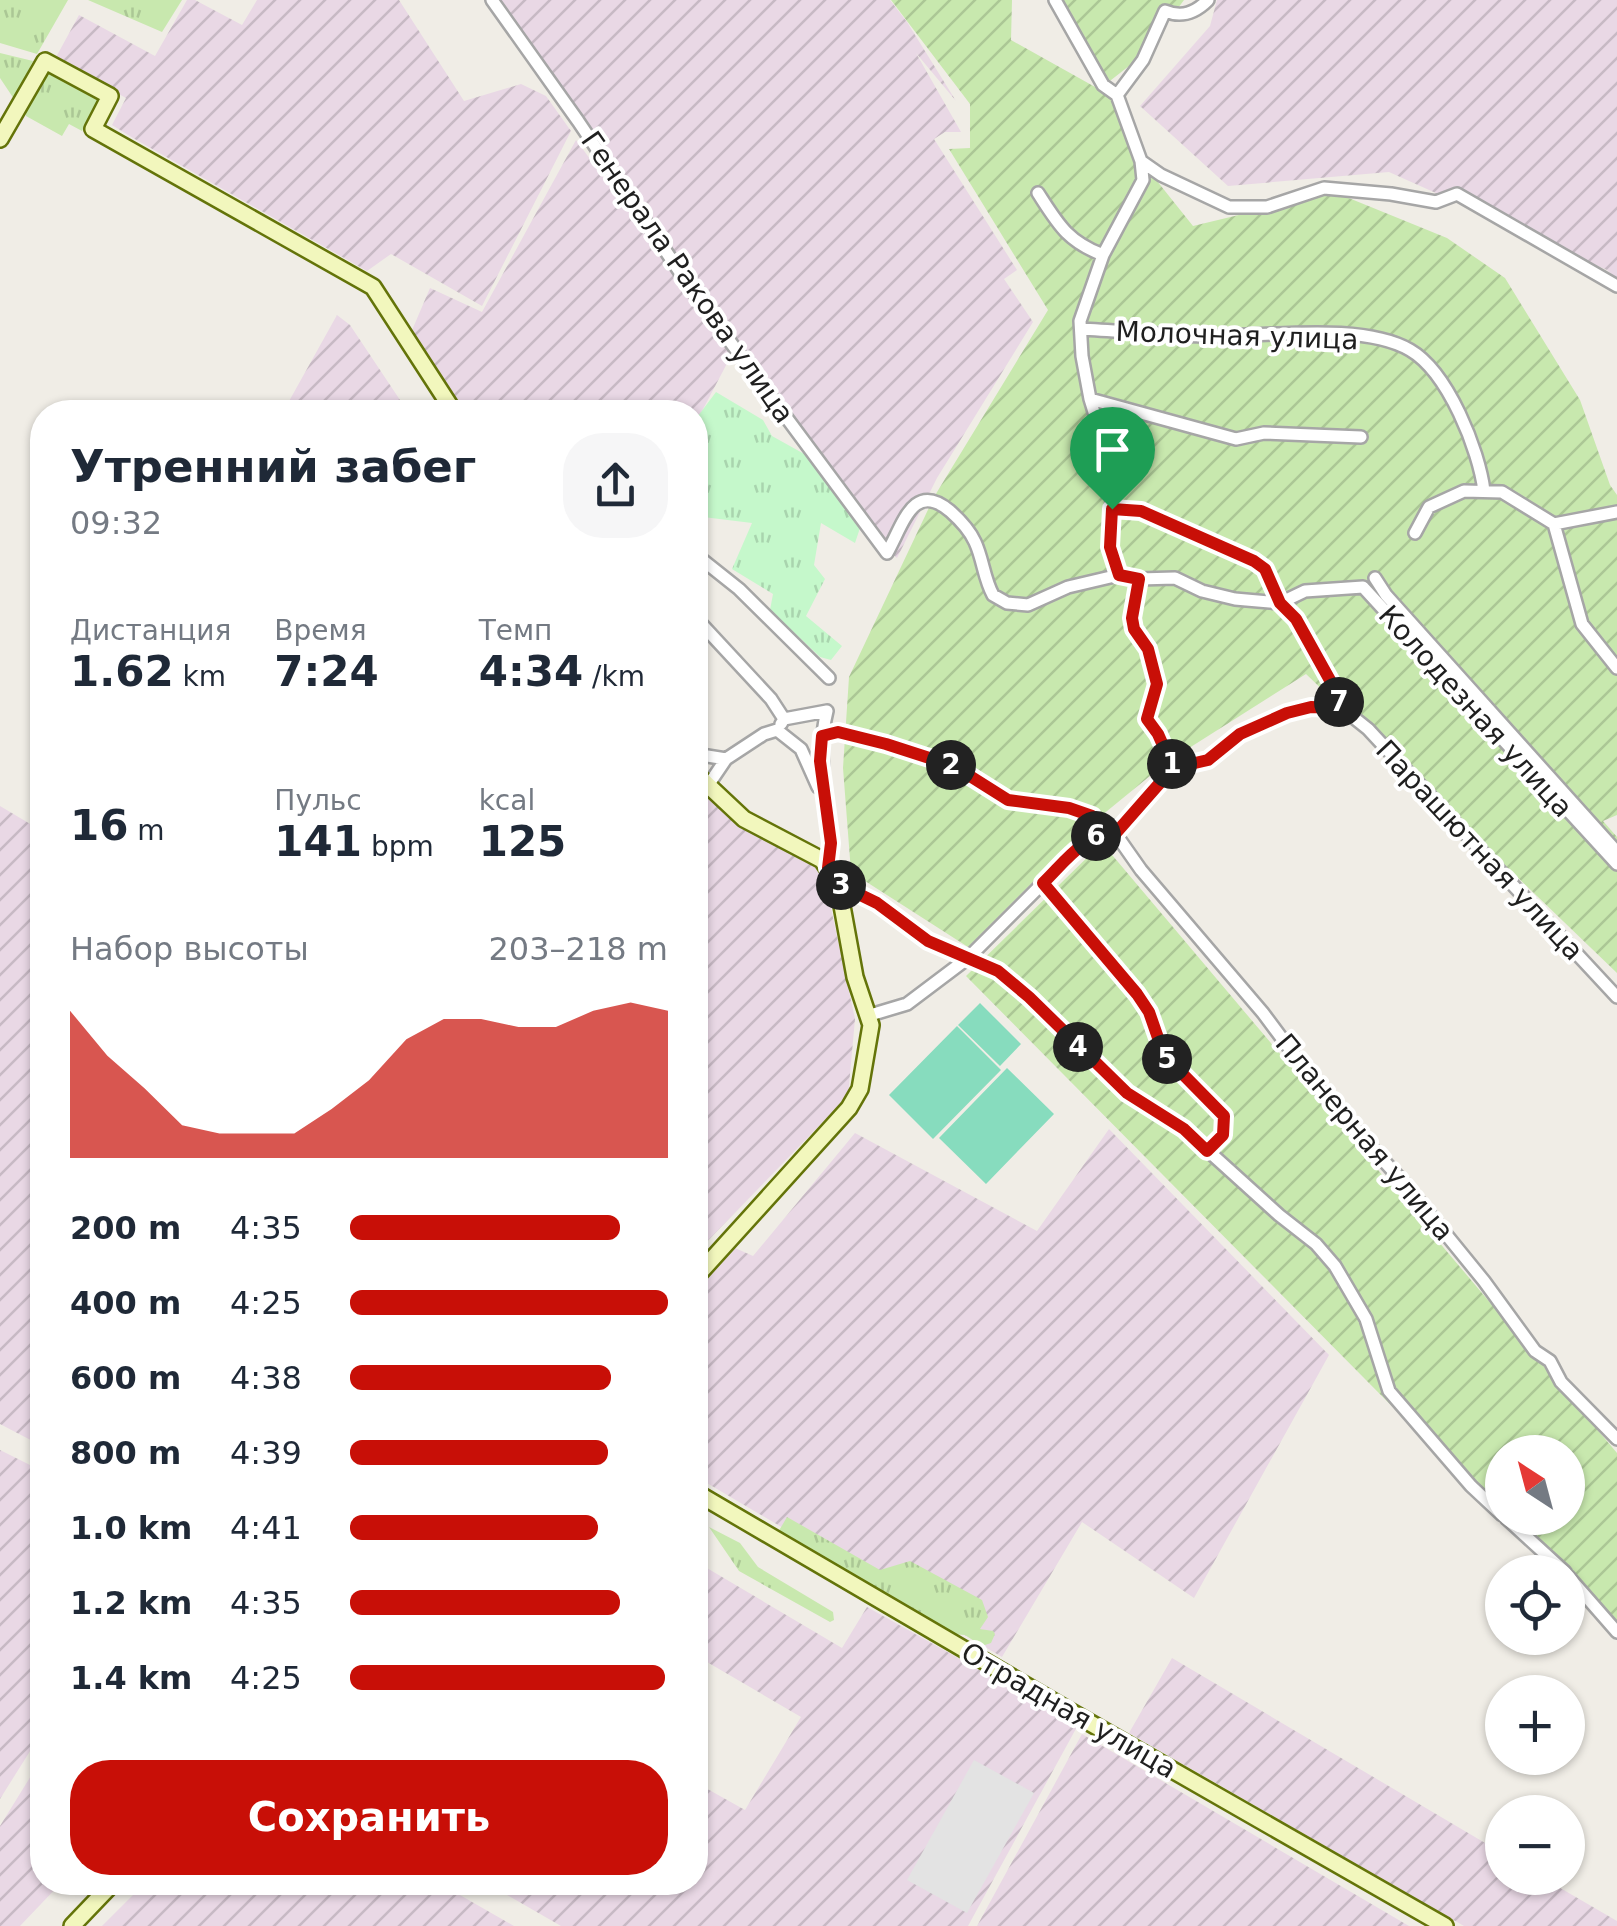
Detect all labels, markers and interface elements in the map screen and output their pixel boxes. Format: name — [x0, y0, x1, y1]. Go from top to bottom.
street label: Генерала Ракова улица — [574, 125, 801, 429]
street label: Молочная улица — [1115, 315, 1359, 356]
pin — [1070, 407, 1155, 510]
icon: arrive — [1085, 422, 1140, 477]
button: share — [563, 433, 668, 538]
text: Утренний забег — [70, 440, 476, 493]
text: 09:32 — [70, 504, 162, 542]
street label: Колодезная улица — [1372, 599, 1579, 824]
text: Дистанция — [70, 614, 231, 647]
text: Время — [274, 614, 367, 647]
text: Темп — [479, 614, 552, 647]
text: 1.62 — [70, 647, 174, 696]
text: 7:24 — [274, 647, 379, 696]
text: 4:34 — [479, 647, 583, 696]
text: km — [174, 660, 226, 693]
text: /km — [583, 660, 645, 693]
pin: 7 — [1314, 677, 1364, 727]
text: 7 — [1329, 685, 1349, 718]
street label: Парашютная улица — [1369, 733, 1590, 967]
pin: 1 — [1147, 739, 1197, 789]
pin: 2 — [926, 740, 976, 790]
text: 1 — [1162, 747, 1182, 780]
text: 2 — [941, 748, 961, 781]
text: Пульс — [274, 784, 362, 817]
text: kcal — [479, 784, 535, 817]
text: 16 — [70, 801, 128, 850]
pin: 6 — [1071, 811, 1121, 861]
text: m — [128, 814, 165, 847]
text: 141 — [274, 817, 362, 866]
text: 125 — [479, 817, 566, 866]
text: 6 — [1086, 819, 1106, 852]
text: bpm — [362, 830, 434, 863]
pin: 3 — [816, 860, 866, 910]
text: 3 — [831, 868, 851, 901]
text: Набор высоты — [70, 930, 309, 968]
text: 203–218 m — [489, 930, 668, 968]
pin: 4 — [1053, 1022, 1103, 1072]
street label: Планерная улица — [1269, 1027, 1461, 1247]
text: 4 — [1068, 1030, 1088, 1063]
pin: 5 — [1142, 1034, 1192, 1084]
text: 5 — [1157, 1042, 1177, 1075]
text: 200 m — [70, 1209, 181, 1247]
text: 4:35 — [230, 1209, 302, 1247]
text: 400 m — [70, 1284, 181, 1322]
text: 4:25 — [230, 1284, 302, 1322]
text: 600 m — [70, 1359, 181, 1397]
text: 4:38 — [230, 1359, 302, 1397]
text: 800 m — [70, 1434, 181, 1472]
text: 4:39 — [230, 1434, 302, 1472]
north arrow — [1485, 1435, 1585, 1535]
map controls — [1485, 1435, 1585, 1895]
text: 1.0 km — [70, 1509, 192, 1547]
text: 4:41 — [230, 1509, 302, 1547]
button: locate — [1485, 1555, 1585, 1655]
text: 1.2 km — [70, 1584, 192, 1622]
text: 4:35 — [230, 1584, 302, 1622]
street label: Отрадная улица — [955, 1635, 1182, 1785]
text: 1.4 km — [70, 1659, 192, 1697]
text: 4:25 — [230, 1659, 302, 1697]
button: + — [1485, 1675, 1585, 1775]
button: Сохранить — [70, 1760, 668, 1875]
button: − — [1485, 1795, 1585, 1895]

